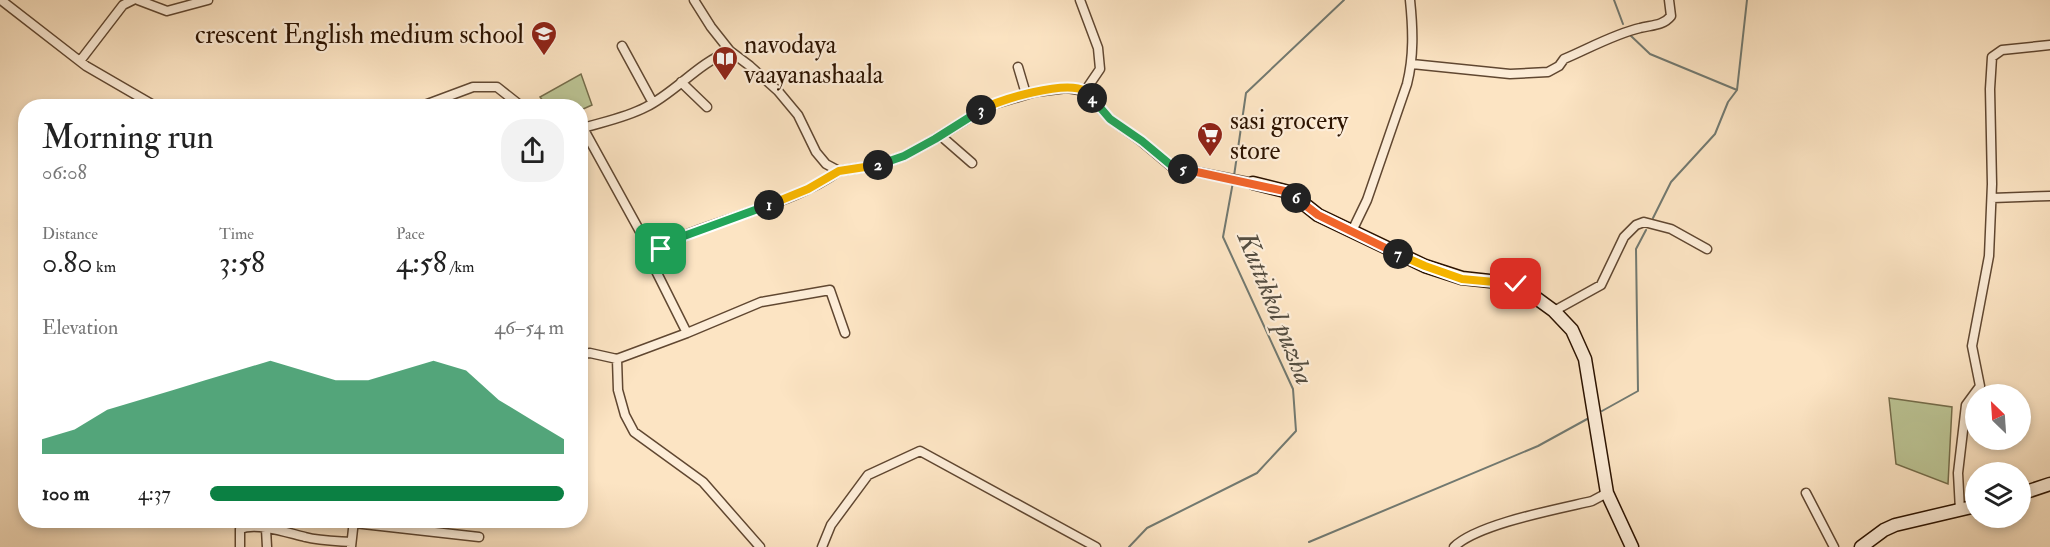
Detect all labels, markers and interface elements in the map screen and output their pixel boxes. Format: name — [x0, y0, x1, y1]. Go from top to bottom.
place label: crescent English medium school — [195, 19, 524, 51]
school or university icon: crescent English medium school — [529, 19, 559, 57]
place label: navodaya vaayanashaala — [743, 29, 884, 91]
library icon: navodaya vaayanashaala — [710, 44, 740, 82]
pin: 4 — [1077, 83, 1107, 113]
text: 4 — [1088, 88, 1096, 108]
pin: 3 — [966, 95, 996, 125]
text: 3 — [978, 100, 984, 120]
place label: sasi grocery store — [1230, 105, 1349, 167]
text: Morning run — [42, 117, 214, 158]
button: share — [501, 119, 564, 182]
supermarket icon: sasi grocery store — [1195, 120, 1225, 158]
pin: 2 — [863, 150, 893, 180]
pin: 5 — [1168, 154, 1198, 184]
text: 2 — [874, 155, 882, 175]
text: 5 — [1179, 159, 1187, 179]
text: 06:08 — [42, 160, 87, 185]
pin: 6 — [1281, 183, 1311, 213]
text: 6 — [1292, 188, 1300, 208]
pin: 1 — [754, 190, 784, 220]
text: 1 — [766, 195, 772, 215]
pin — [635, 223, 686, 274]
text: Distance — [42, 224, 98, 244]
text: Time — [219, 224, 254, 244]
text: Pace — [396, 224, 425, 244]
water label: Kuttikkol puzha — [1229, 225, 1321, 390]
icon: arrive — [644, 232, 677, 265]
pin: 7 — [1383, 239, 1413, 269]
text: 0.80 — [42, 244, 93, 281]
text: 3:58 — [219, 244, 265, 281]
text: 4:58 — [396, 244, 447, 281]
text: 7 — [1394, 244, 1402, 264]
text: km — [93, 257, 116, 277]
text: /km — [447, 257, 474, 277]
pin — [1490, 258, 1541, 309]
icon: check — [1499, 267, 1532, 300]
text: Elevation — [42, 315, 118, 340]
text: 46–54 m — [494, 315, 564, 340]
north arrow — [1965, 384, 2031, 450]
map controls — [1965, 384, 2031, 528]
button: layers — [1965, 462, 2031, 528]
text: 100 m — [42, 481, 89, 506]
text: 4:37 — [138, 481, 171, 506]

